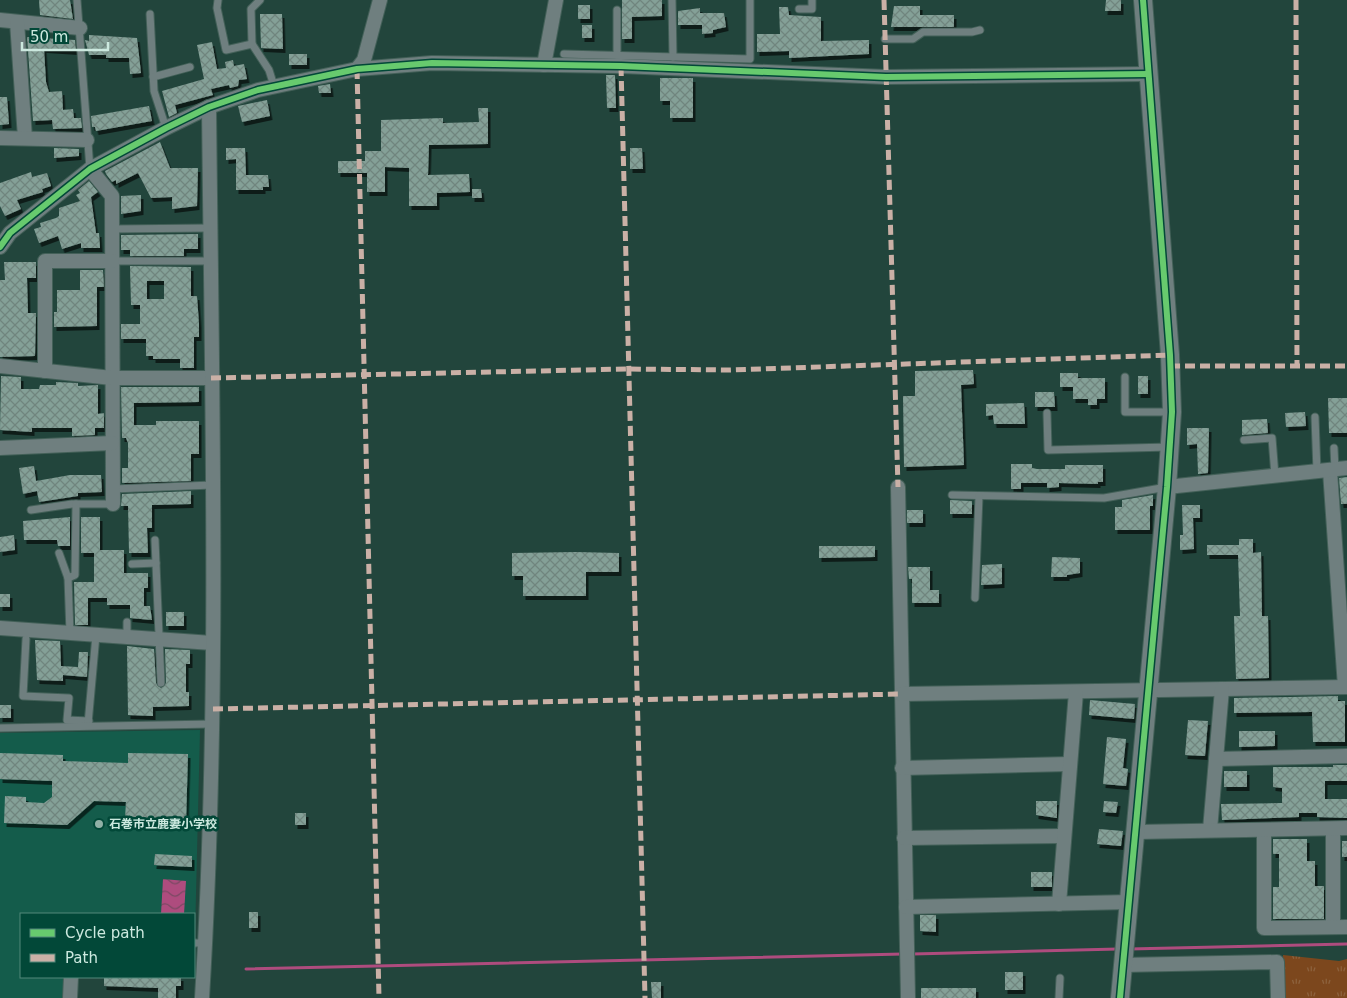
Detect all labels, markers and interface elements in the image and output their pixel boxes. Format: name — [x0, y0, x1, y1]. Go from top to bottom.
scale bar — [22, 20, 109, 52]
text: 50 m — [30, 28, 68, 46]
place label: 石巻市立鹿妻小学校 — [109, 817, 217, 831]
marker: 石巻市立鹿妻小学校 — [93, 818, 105, 830]
legend — [20, 913, 195, 978]
text: Cycle path — [65, 924, 145, 942]
text: Path — [65, 949, 98, 967]

